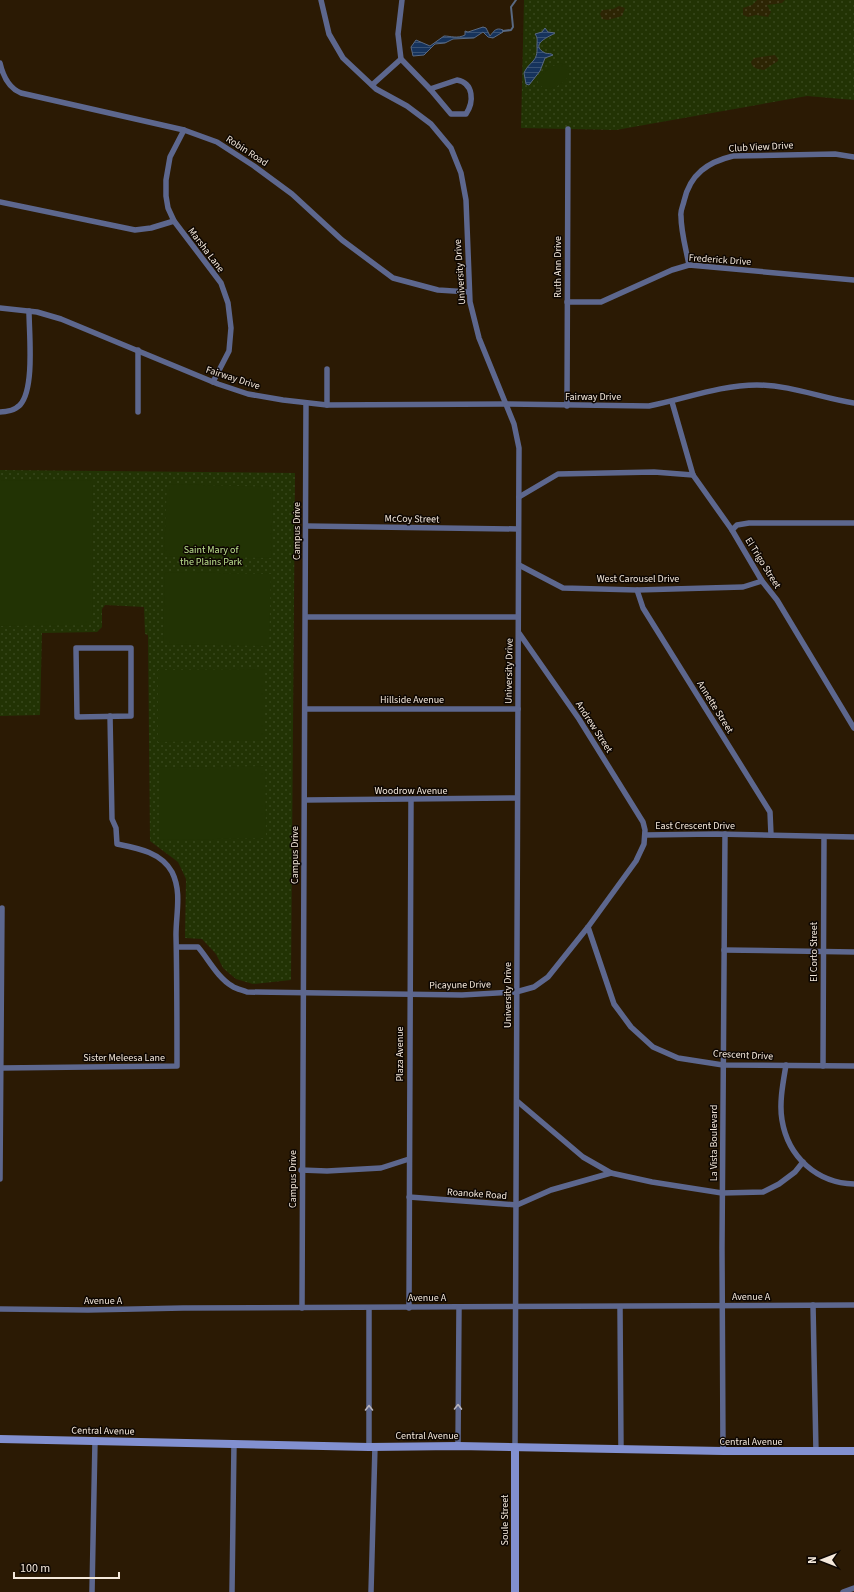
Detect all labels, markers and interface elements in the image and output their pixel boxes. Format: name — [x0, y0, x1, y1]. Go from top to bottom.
street label: Robin Road — [223, 132, 271, 170]
street label: Club View Drive — [728, 138, 794, 156]
street label: Marsha Lane — [185, 225, 227, 275]
street label: Ruth Ann Drive — [551, 236, 565, 298]
street label: University Drive — [451, 239, 469, 305]
street label: Frederick Drive — [688, 251, 752, 269]
street label: Fairway Drive — [204, 363, 262, 393]
street label: Fairway Drive — [565, 390, 621, 404]
street label: Campus Drive — [290, 502, 304, 560]
street label: McCoy Street — [385, 512, 440, 526]
street label: El Trigo Street — [742, 535, 785, 592]
park label: Saint Mary of the Plains Park — [180, 543, 242, 569]
street label: West Carousel Drive — [597, 572, 679, 586]
street label: University Drive — [501, 638, 517, 704]
street label: Annette Street — [693, 678, 737, 737]
street label: Hillside Avenue — [380, 693, 444, 707]
street label: Andrew Street — [572, 698, 616, 756]
street label: Woodrow Avenue — [374, 784, 448, 798]
street label: East Crescent Drive — [655, 819, 735, 833]
street label: Campus Drive — [288, 826, 302, 884]
street label: El Corto Street — [807, 921, 821, 982]
street label: University Drive — [501, 962, 515, 1028]
street label: Picayune Drive — [429, 977, 491, 993]
street label: Plaza Avenue — [393, 1026, 407, 1082]
street label: Crescent Drive — [713, 1046, 773, 1064]
street label: Sister Meleesa Lane — [83, 1051, 165, 1065]
street label: La Vista Boulevard — [707, 1105, 721, 1181]
street label: Campus Drive — [286, 1150, 300, 1208]
street label: Roanoke Road — [447, 1185, 507, 1203]
street label: Avenue A — [732, 1290, 771, 1304]
street label: Avenue A — [408, 1291, 447, 1305]
street label: Avenue A — [84, 1294, 123, 1308]
one-way arrow — [454, 1404, 462, 1410]
one-way arrow — [365, 1405, 373, 1411]
street label: Central Avenue — [71, 1423, 135, 1439]
street label: Central Avenue — [395, 1429, 459, 1443]
street label: Central Avenue — [719, 1435, 783, 1449]
street label: Soule Street — [498, 1494, 512, 1545]
north arrow — [802, 1540, 842, 1580]
scale bar — [14, 1554, 119, 1580]
text: N — [805, 1556, 820, 1564]
text: 100 m — [20, 1560, 50, 1577]

